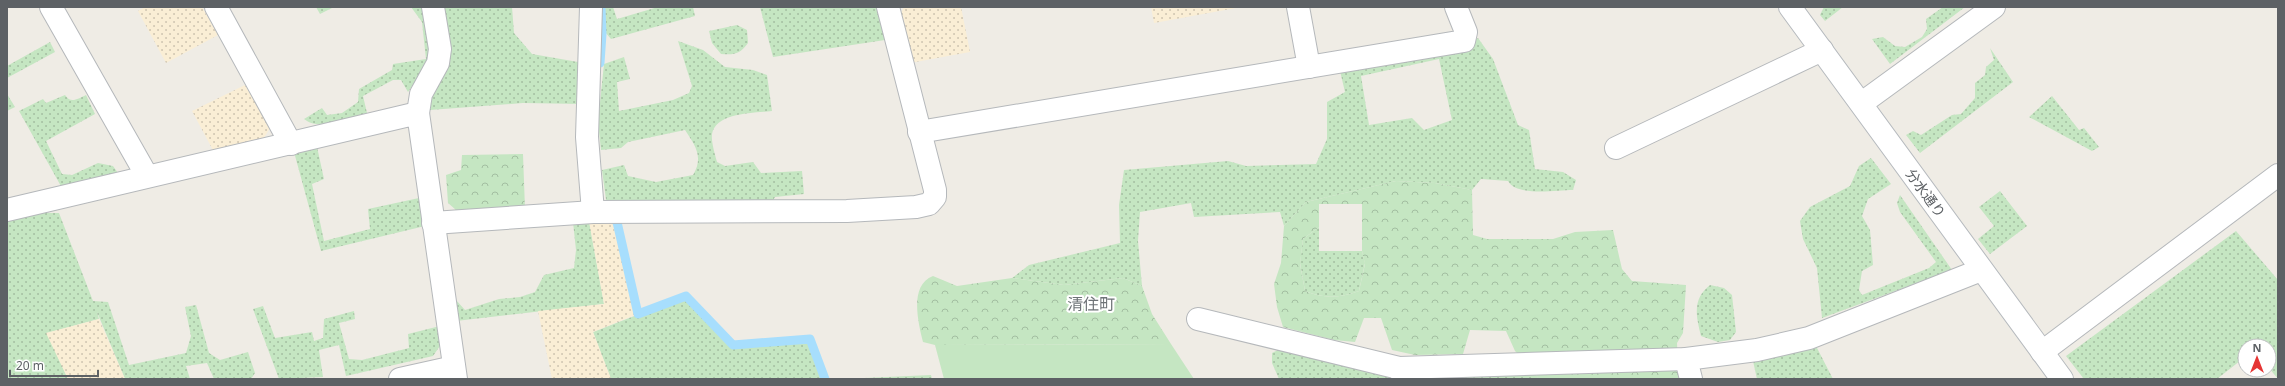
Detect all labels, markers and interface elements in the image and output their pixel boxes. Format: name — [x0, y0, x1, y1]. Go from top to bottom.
street label: 分水通り — [1902, 165, 1950, 221]
district label: 清住町 — [1067, 293, 1115, 315]
north arrow — [2237, 338, 2277, 378]
text: N — [2253, 340, 2261, 355]
scale bar — [10, 352, 98, 378]
text: 20 m — [16, 357, 44, 374]

